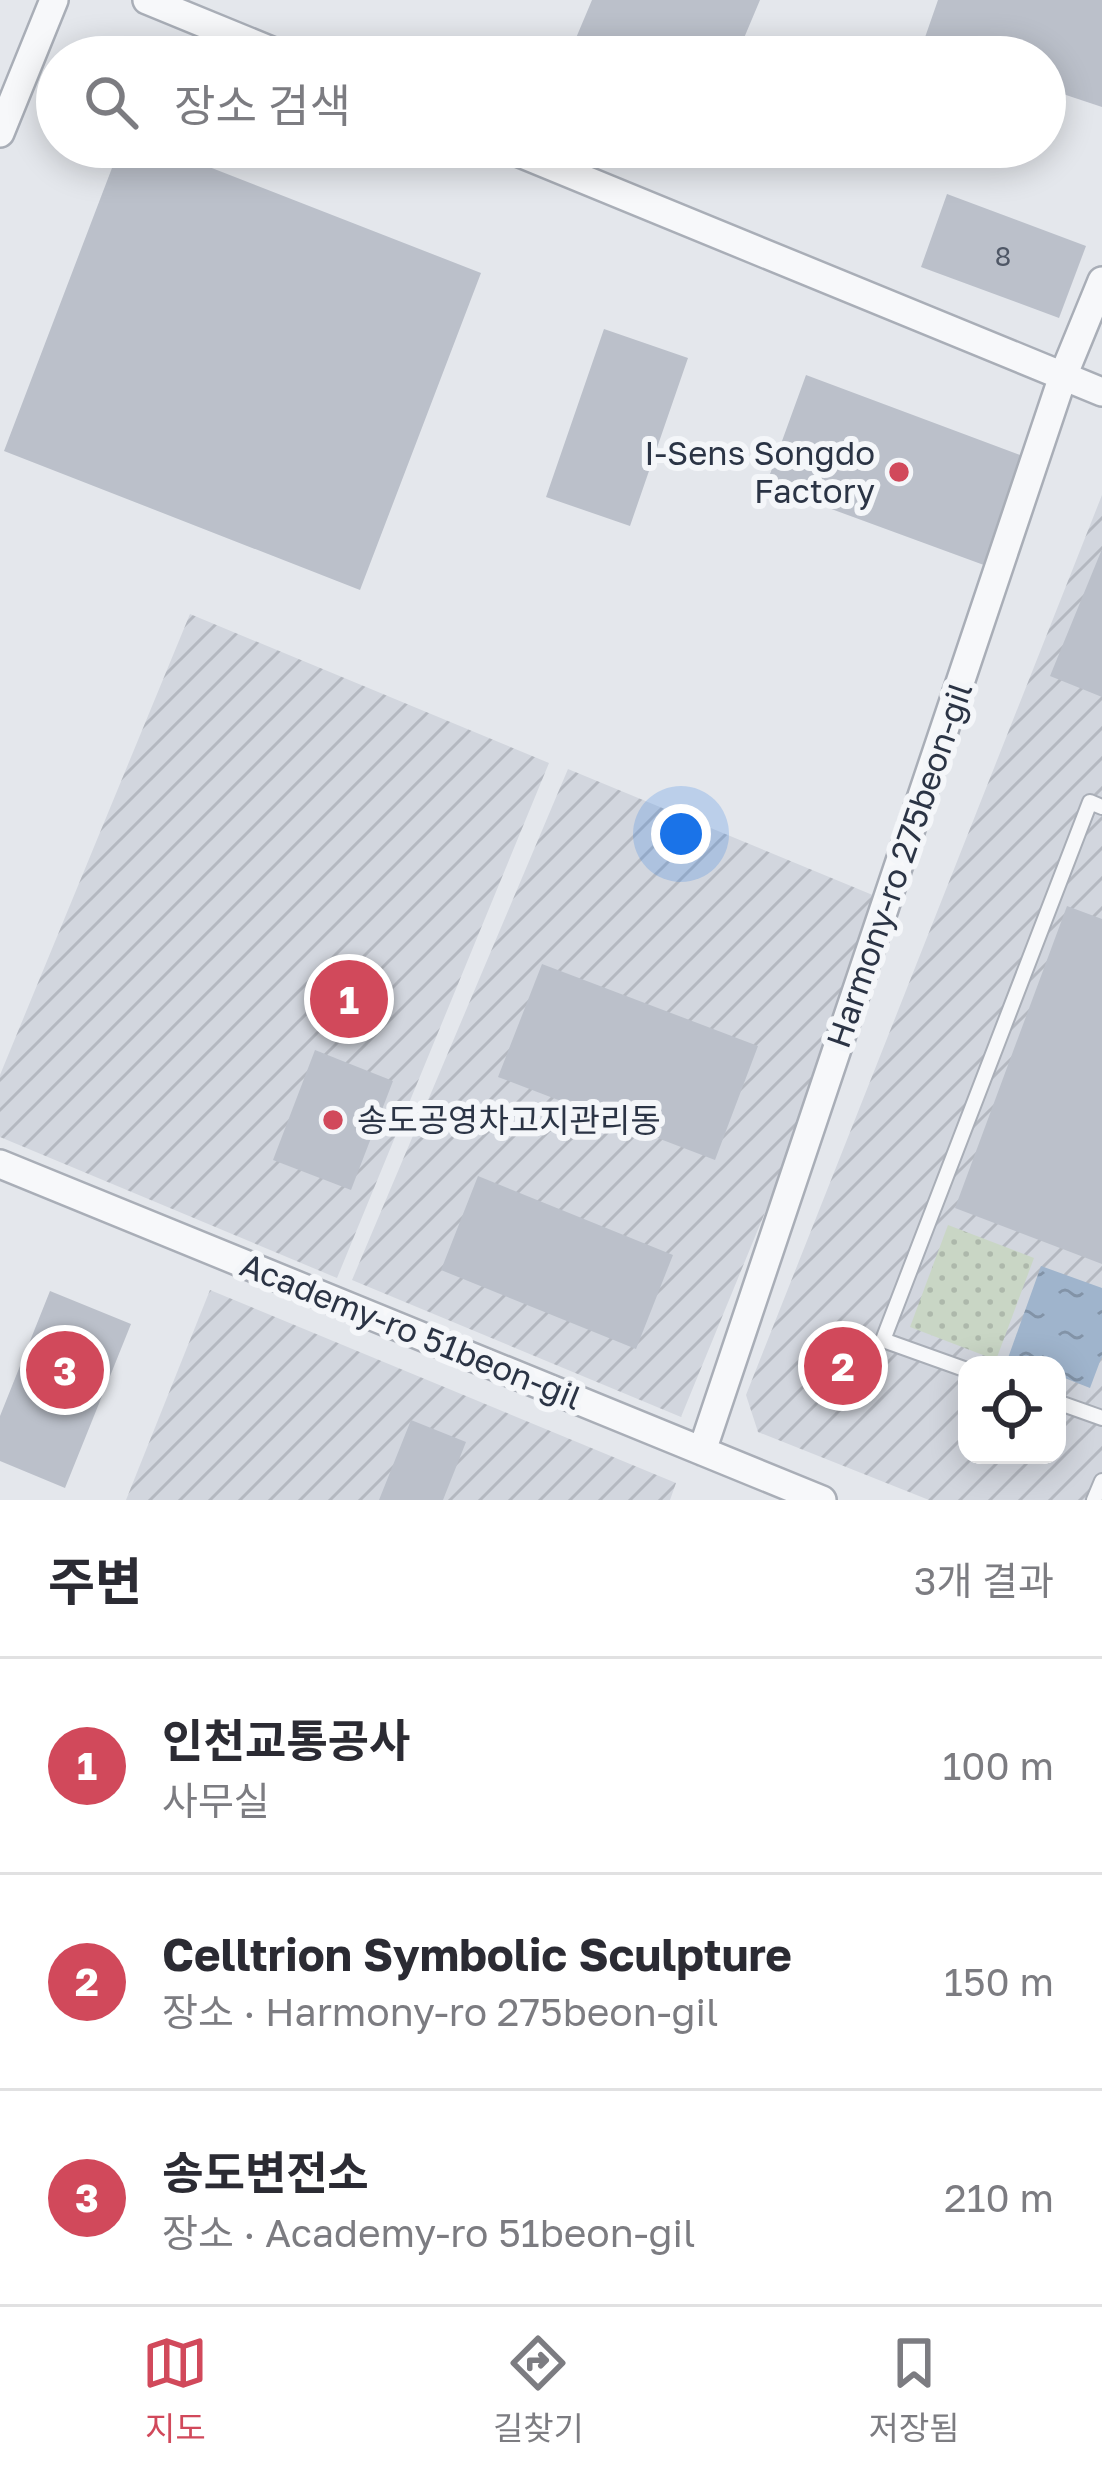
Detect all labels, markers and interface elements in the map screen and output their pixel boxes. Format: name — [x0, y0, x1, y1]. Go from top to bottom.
search box — [36, 36, 1066, 168]
icon: search — [78, 69, 144, 135]
text: 장소 검색 — [174, 78, 351, 132]
house number: 8 — [995, 240, 1011, 272]
place label: I-Sens Songdo Factory — [644, 433, 875, 510]
marker: I-Sens Songdo Factory — [886, 459, 912, 485]
street label: Harmony-ro 275beon-gil — [818, 677, 979, 1053]
your location — [651, 804, 711, 864]
pin: 1 — [310, 954, 388, 1044]
place label: 송도공영차고지관리동 — [357, 1100, 661, 1139]
marker: 송도공영차고지관리동 — [320, 1107, 346, 1133]
street label: Academy-ro 51beon-gil — [235, 1244, 587, 1417]
pin: 2 — [804, 1321, 882, 1411]
pin: 3 — [26, 1325, 104, 1415]
map controls — [958, 1356, 1066, 1464]
button: locate — [958, 1356, 1066, 1464]
text: 주변 — [48, 1550, 142, 1611]
text: 3개 결과 — [914, 1557, 1054, 1604]
text: 인천교통공사 — [162, 1713, 410, 1767]
text: 1 — [77, 1742, 97, 1789]
text: 100 m — [942, 1742, 1054, 1789]
text: 사무실 — [162, 1777, 270, 1824]
text: Celltrion Symbolic Sculpture — [162, 1927, 792, 1981]
text: 2 — [75, 1958, 99, 2005]
text: 150 m — [944, 1958, 1054, 2005]
text: 장소 · Harmony-ro 275beon-gil — [162, 1988, 718, 2035]
text: 송도변전소 — [162, 2145, 369, 2199]
text: 3 — [75, 2174, 99, 2221]
text: 210 m — [944, 2174, 1054, 2221]
text: 장소 · Academy-ro 51beon-gil — [162, 2209, 695, 2256]
tab: 지도 — [142, 2330, 208, 2450]
tab: 길찾기 — [493, 2330, 584, 2450]
tab: 저장됨 — [869, 2330, 960, 2450]

